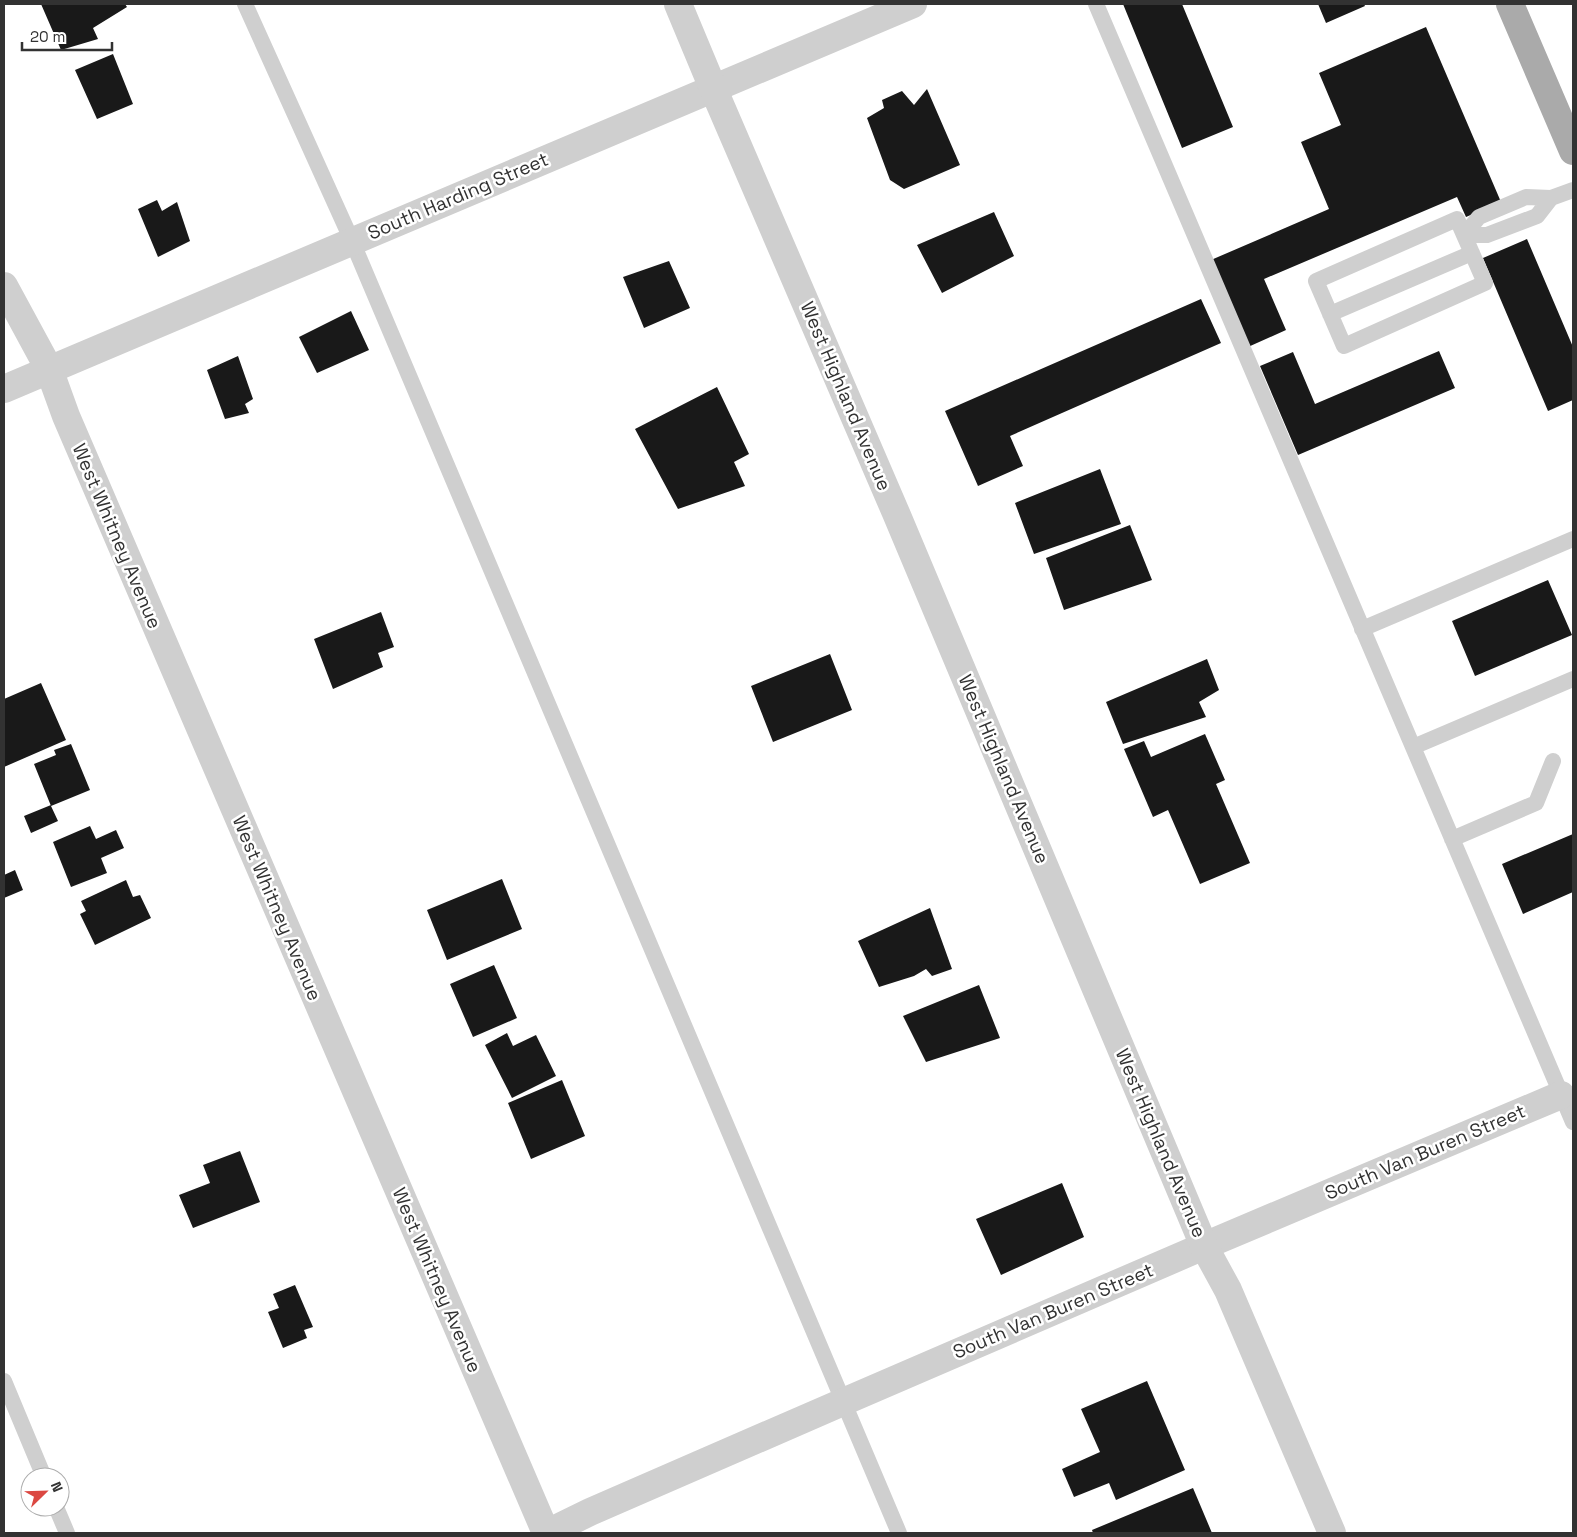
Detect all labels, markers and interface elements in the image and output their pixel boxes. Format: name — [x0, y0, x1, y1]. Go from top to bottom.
scale bar — [22, 20, 112, 52]
text: 20 m — [30, 27, 65, 46]
street label: South Harding Street — [364, 147, 552, 245]
street label: West Highland Avenue — [795, 298, 897, 494]
street label: West Whitney Avenue — [67, 440, 167, 632]
street label: West Highland Avenue — [953, 671, 1055, 867]
street label: West Whitney Avenue — [227, 812, 327, 1004]
street label: West Highland Avenue — [1110, 1045, 1212, 1241]
street label: South Van Buren Street — [1321, 1098, 1529, 1206]
street label: West Whitney Avenue — [387, 1184, 487, 1376]
street label: South Van Buren Street — [949, 1257, 1157, 1365]
north arrow — [20, 1467, 70, 1517]
text: N — [47, 1479, 67, 1495]

